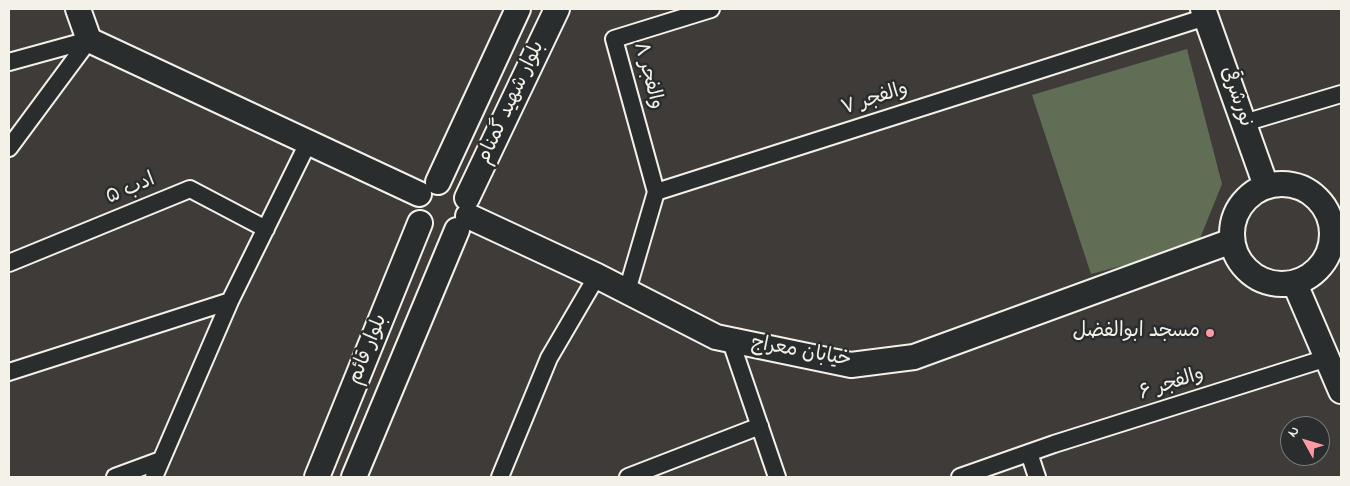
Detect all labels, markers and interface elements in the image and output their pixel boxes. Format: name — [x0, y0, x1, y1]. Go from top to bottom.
street label: بلوار شهید گمنام — [473, 38, 551, 168]
street label: والفجر ۸ — [627, 40, 667, 112]
street label: نورشرقی — [1214, 64, 1256, 130]
street label: والفجر ۷ — [839, 78, 911, 122]
street label: ادب ۵ — [103, 169, 159, 211]
street label: بلوار قائم — [344, 311, 394, 389]
place label: مسجد ابوالفضل — [1072, 321, 1200, 345]
marker: مسجد ابوالفضل — [1204, 327, 1216, 339]
street label: خیابان معراج — [749, 332, 853, 374]
street label: والفجر ۶ — [1137, 363, 1207, 407]
north arrow — [1280, 416, 1330, 466]
text: N — [1283, 422, 1305, 442]

